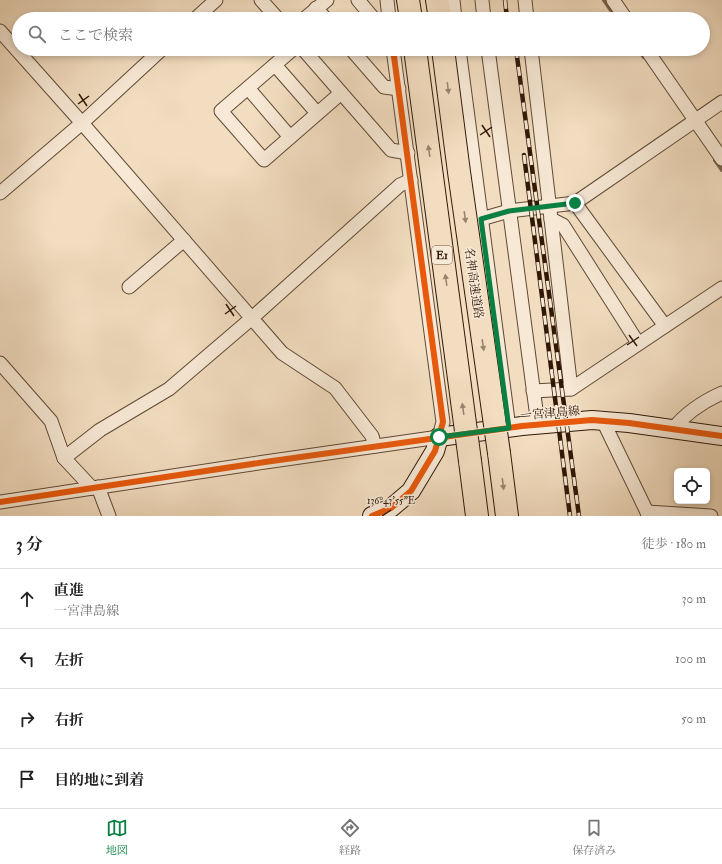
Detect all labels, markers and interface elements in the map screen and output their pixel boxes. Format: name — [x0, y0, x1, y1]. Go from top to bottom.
search box — [12, 12, 710, 56]
icon: search — [26, 23, 48, 45]
text: ここで検索 — [58, 26, 133, 45]
one-way arrow — [445, 82, 451, 94]
one-way arrow — [425, 145, 432, 157]
route end — [566, 194, 584, 212]
one-way arrow — [462, 211, 468, 223]
road number: E1 — [432, 246, 452, 264]
street label: 名神高速道路 — [461, 246, 486, 320]
one-way arrow — [443, 274, 449, 286]
one-way arrow — [480, 339, 486, 351]
one-way arrow — [460, 402, 466, 415]
street label: 一宮津島線 — [519, 403, 581, 424]
route start — [430, 428, 448, 446]
map controls — [674, 468, 710, 504]
button: locate — [674, 468, 710, 504]
one-way arrow — [500, 478, 506, 490]
text: 136°43'55"E — [367, 495, 415, 507]
text: 3 分 — [16, 534, 43, 555]
text: 徒歩 · 180 m — [642, 536, 706, 552]
text: 直進 — [54, 581, 84, 600]
icon: ahead — [16, 588, 38, 610]
text: 30 m — [682, 591, 706, 607]
text: 一宮津島線 — [54, 603, 119, 619]
icon: left — [16, 648, 38, 670]
text: 左折 — [54, 651, 84, 670]
text: 100 m — [675, 651, 706, 667]
icon: right — [16, 708, 38, 730]
text: 右折 — [54, 711, 84, 730]
text: 50 m — [681, 711, 706, 727]
icon: arrive — [16, 768, 38, 790]
text: 目的地に到着 — [54, 771, 144, 790]
tab: 地図 — [106, 817, 128, 857]
tab: 経路 — [339, 817, 361, 857]
tab: 保存済み — [572, 817, 616, 857]

